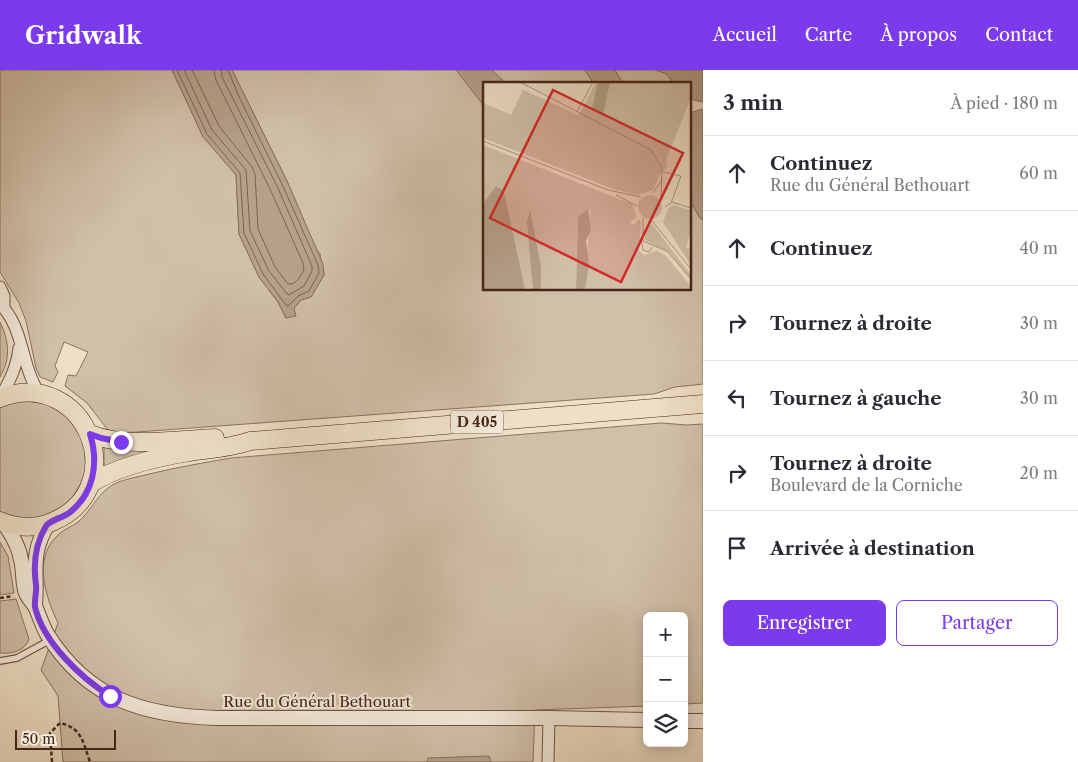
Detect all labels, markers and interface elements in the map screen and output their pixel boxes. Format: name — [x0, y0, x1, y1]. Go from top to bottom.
text: Gridwalk — [25, 21, 142, 50]
text: Accueil — [713, 24, 777, 46]
text: Carte — [805, 24, 852, 46]
text: À propos — [880, 24, 957, 46]
text: Contact — [985, 24, 1053, 46]
inset map — [483, 82, 690, 290]
text: 3 min — [723, 90, 783, 115]
text: À pied · 180 m — [951, 93, 1058, 113]
text: Continuez — [770, 152, 872, 175]
icon: ahead — [723, 159, 751, 187]
text: 60 m — [1019, 163, 1058, 183]
text: Rue du Général Bethouart — [770, 175, 970, 195]
icon: ahead — [723, 234, 751, 262]
text: Continuez — [770, 237, 872, 260]
text: 40 m — [1019, 238, 1058, 258]
icon: right — [723, 309, 751, 337]
text: Tournez à droite — [770, 312, 932, 335]
text: 30 m — [1020, 313, 1058, 333]
icon: left — [723, 384, 751, 412]
text: Tournez à gauche — [770, 387, 942, 410]
text: 30 m — [1020, 388, 1058, 408]
road number: D 405 — [451, 411, 503, 434]
route end — [110, 431, 133, 454]
text: Tournez à droite — [770, 452, 932, 475]
icon: right — [723, 459, 751, 487]
text: 20 m — [1019, 463, 1058, 483]
text: Boulevard de la Corniche — [770, 475, 963, 495]
icon: arrive — [723, 534, 751, 562]
text: Arrivée à destination — [770, 537, 975, 560]
button: Enregistrer — [723, 600, 886, 646]
button: Partager — [896, 600, 1058, 646]
map controls — [643, 612, 688, 747]
button: + — [643, 612, 688, 657]
button: − — [643, 657, 688, 702]
route start — [99, 685, 122, 708]
street label: Rue du Général Bethouart — [223, 692, 411, 711]
button: layers — [643, 702, 688, 747]
scale bar — [15, 727, 116, 750]
text: 50 m — [22, 730, 55, 748]

